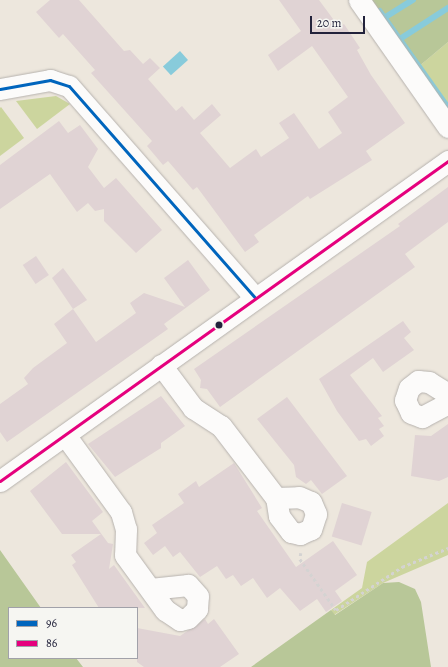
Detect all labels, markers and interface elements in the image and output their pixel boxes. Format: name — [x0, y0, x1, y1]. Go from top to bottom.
scale bar — [312, 8, 367, 34]
text: 20 m — [317, 15, 341, 31]
unlabelled marker — [214, 320, 224, 330]
legend — [8, 607, 138, 659]
text: 96 — [46, 615, 57, 631]
text: 86 — [46, 635, 57, 651]

